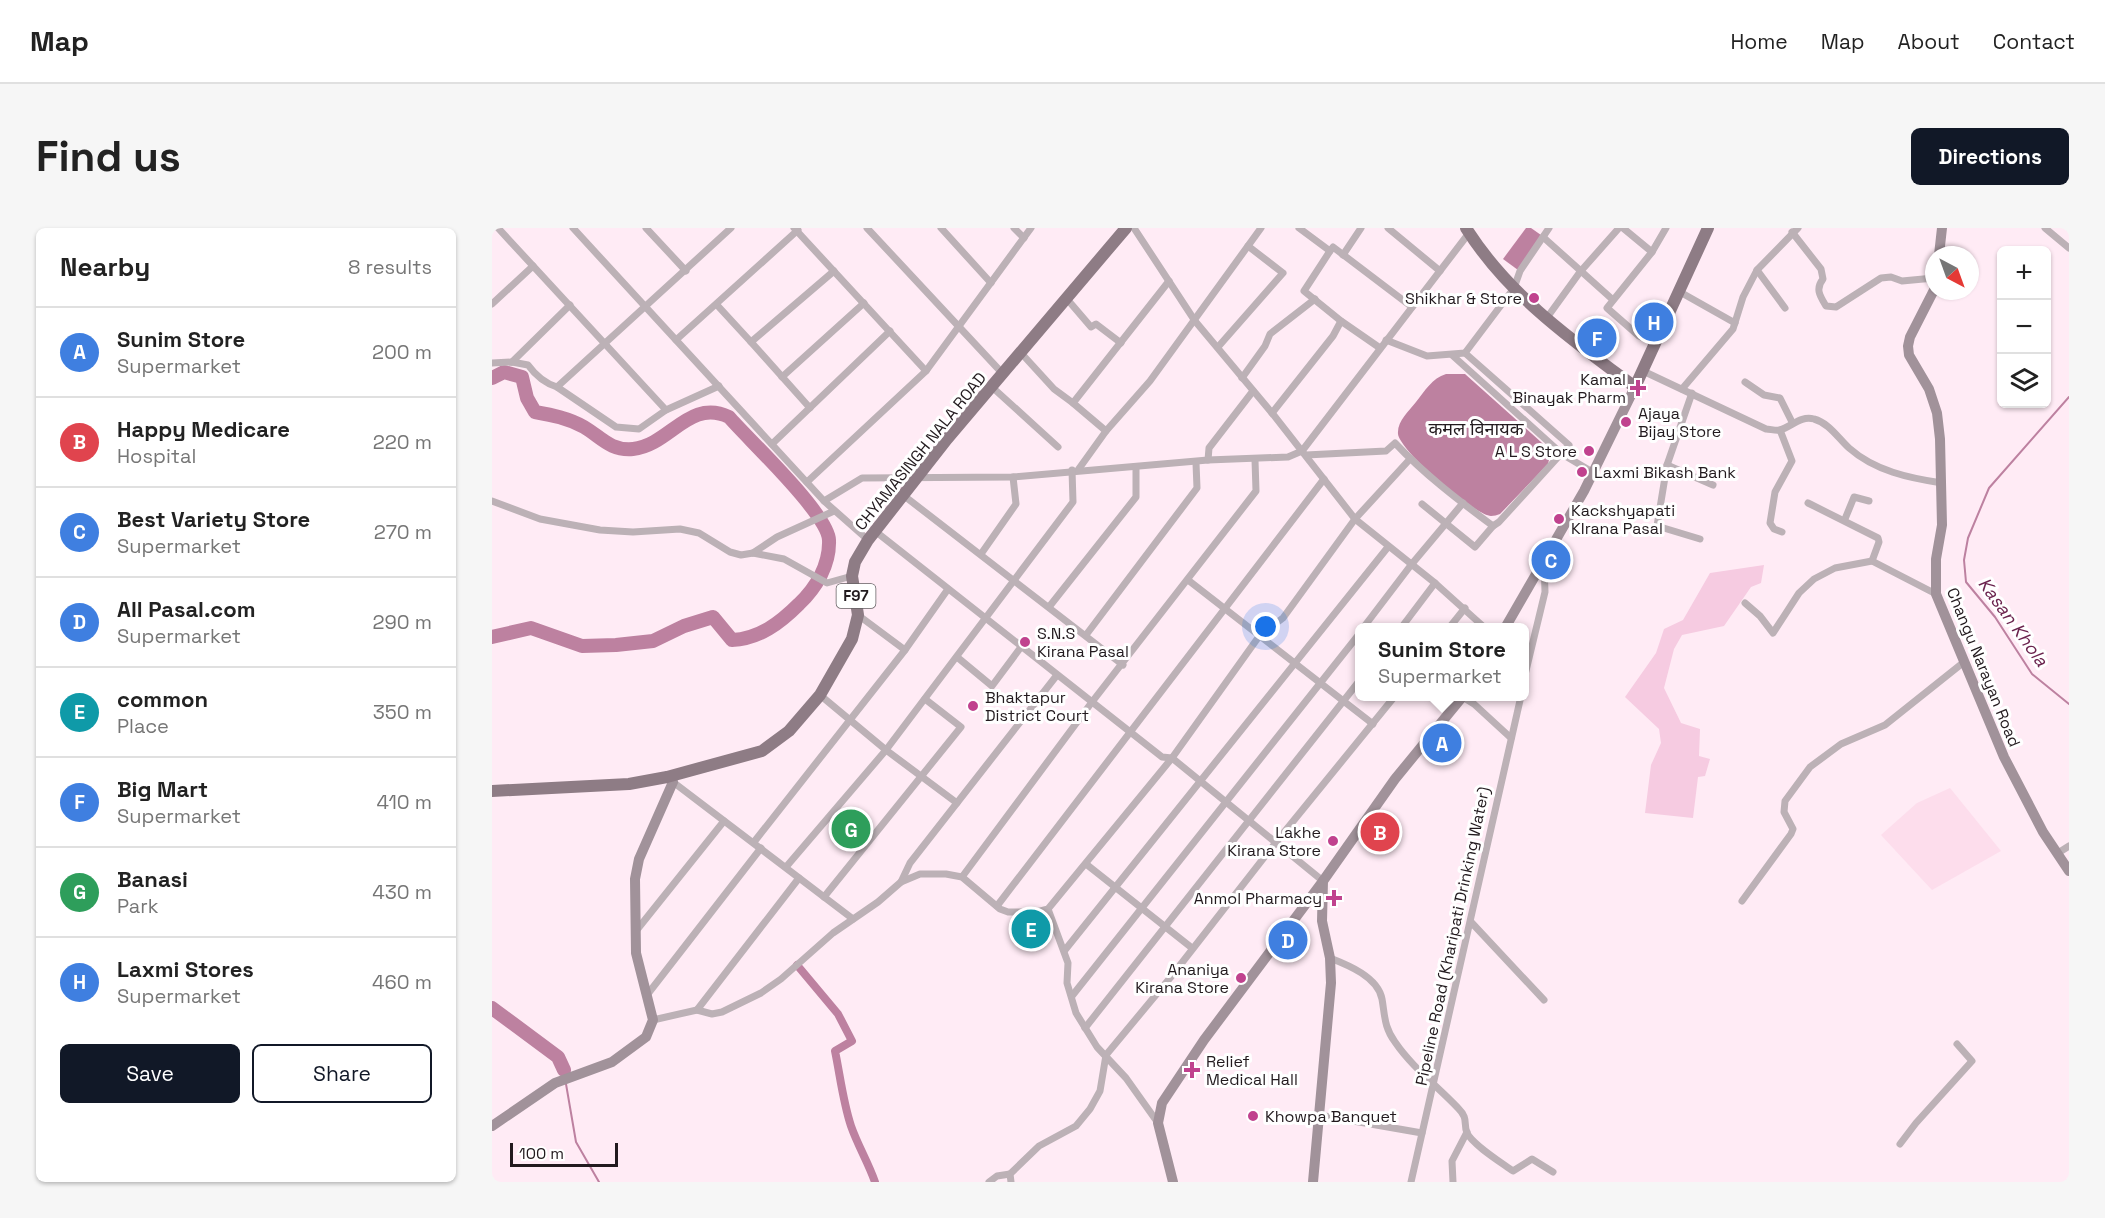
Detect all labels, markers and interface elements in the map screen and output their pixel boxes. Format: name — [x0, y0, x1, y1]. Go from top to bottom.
text: Map — [30, 23, 89, 59]
text: Home — [1730, 28, 1788, 55]
text: Map — [1821, 28, 1865, 55]
text: About — [1898, 28, 1960, 55]
text: Contact — [1993, 28, 2075, 55]
button: Directions — [1911, 128, 2069, 185]
text: Find us — [36, 130, 181, 183]
north arrow — [1925, 246, 1979, 300]
map controls — [1997, 246, 2051, 408]
button: + — [1997, 246, 2051, 300]
text: Nearby — [60, 250, 150, 284]
text: 8 results — [348, 254, 432, 280]
place label: Shikhar & Store — [1405, 288, 1522, 309]
marker: Shikhar & Store — [1527, 291, 1541, 305]
pin: H — [1634, 300, 1674, 344]
button: − — [1997, 300, 2051, 354]
pin: F — [1578, 316, 1616, 360]
text: Sunim Store — [117, 325, 245, 353]
text: A — [73, 339, 86, 365]
text: 200 m — [372, 339, 432, 365]
text: Supermarket — [117, 353, 241, 379]
button: layers — [1997, 354, 2051, 408]
street label: CHYAMASINGH NALA ROAD — [850, 368, 991, 535]
place label: Kamal Binayak Pharm — [1513, 369, 1626, 408]
marker: Kamal Binayak Pharm — [1631, 381, 1645, 395]
place label: Ajaya Bijay Store — [1638, 403, 1721, 442]
text: Happy Medicare — [117, 415, 290, 443]
marker: Ajaya Bijay Store — [1619, 415, 1633, 429]
district label: कमल विनायक — [1428, 417, 1525, 440]
text: B — [73, 429, 86, 455]
text: 220 m — [373, 429, 432, 455]
place label: A L S Store — [1495, 441, 1577, 462]
text: Hospital — [117, 443, 196, 469]
marker: A L S Store — [1582, 444, 1596, 458]
place label: Laxmi Bikash Bank — [1594, 462, 1736, 483]
marker: Laxmi Bikash Bank — [1575, 465, 1589, 479]
place label: Kackshyapati KIrana Pasal — [1571, 500, 1675, 539]
text: Best Variety Store — [117, 505, 310, 533]
marker: Kackshyapati KIrana Pasal — [1552, 512, 1566, 526]
text: C — [73, 519, 86, 545]
text: 270 m — [374, 519, 432, 545]
text: Supermarket — [117, 533, 241, 559]
pin: C — [1532, 538, 1570, 582]
water label: Kasan Khola — [1973, 573, 2054, 671]
road number: F97 — [836, 584, 876, 608]
street label: Changu Narayan Road — [1942, 584, 2025, 750]
text: All Pasal.com — [117, 595, 256, 623]
text: D — [73, 609, 86, 635]
text: 290 m — [373, 609, 432, 635]
your location — [1251, 612, 1280, 641]
text: Supermarket — [117, 623, 241, 649]
place label: S.N.S Kirana Pasal — [1037, 623, 1129, 662]
popup — [1355, 623, 1529, 701]
marker: S.N.S Kirana Pasal — [1018, 635, 1032, 649]
text: Sunim Store — [1378, 635, 1506, 663]
text: Supermarket — [1378, 663, 1502, 689]
text: common — [117, 685, 208, 713]
place label: Bhaktapur District Court — [985, 687, 1089, 726]
text: E — [74, 699, 85, 725]
text: 350 m — [373, 699, 432, 725]
marker: Bhaktapur District Court — [966, 699, 980, 713]
text: Place — [117, 713, 169, 739]
pin: A — [1422, 720, 1462, 766]
text: Big Mart — [117, 775, 208, 803]
street label: Pipeline Road (Kharipati Drinking Water) — [1410, 785, 1494, 1088]
text: F — [74, 789, 85, 815]
text: 410 m — [376, 789, 432, 815]
text: Supermarket — [117, 803, 241, 829]
pin: G — [832, 806, 870, 852]
pin: B — [1360, 810, 1400, 854]
place label: Lakhe Kirana Store — [1227, 822, 1321, 861]
marker: Lakhe Kirana Store — [1326, 834, 1340, 848]
text: Banasi — [117, 865, 188, 893]
text: G — [73, 879, 86, 905]
text: 430 m — [372, 879, 432, 905]
place label: Anmol Pharmacy — [1194, 888, 1322, 909]
marker: Anmol Pharmacy — [1327, 891, 1341, 905]
text: Park — [117, 893, 159, 919]
pin: E — [1012, 906, 1050, 952]
pin: D — [1268, 918, 1308, 962]
text: Laxmi Stores — [117, 955, 254, 983]
place label: Ananiya Kirana Store — [1135, 959, 1229, 998]
text: H — [73, 969, 86, 995]
text: 460 m — [372, 969, 432, 995]
marker: Ananiya Kirana Store — [1234, 971, 1248, 985]
text: Supermarket — [117, 983, 241, 1009]
button: Save — [60, 1044, 240, 1103]
button: Share — [252, 1044, 432, 1103]
place label: Relief Medical Hall — [1206, 1051, 1298, 1090]
marker: Relief Medical Hall — [1183, 1061, 1201, 1079]
place label: Khowpa Banquet — [1265, 1106, 1397, 1127]
marker: Khowpa Banquet — [1246, 1109, 1260, 1123]
scale bar — [510, 1140, 618, 1168]
text: 100 m — [519, 1143, 564, 1164]

